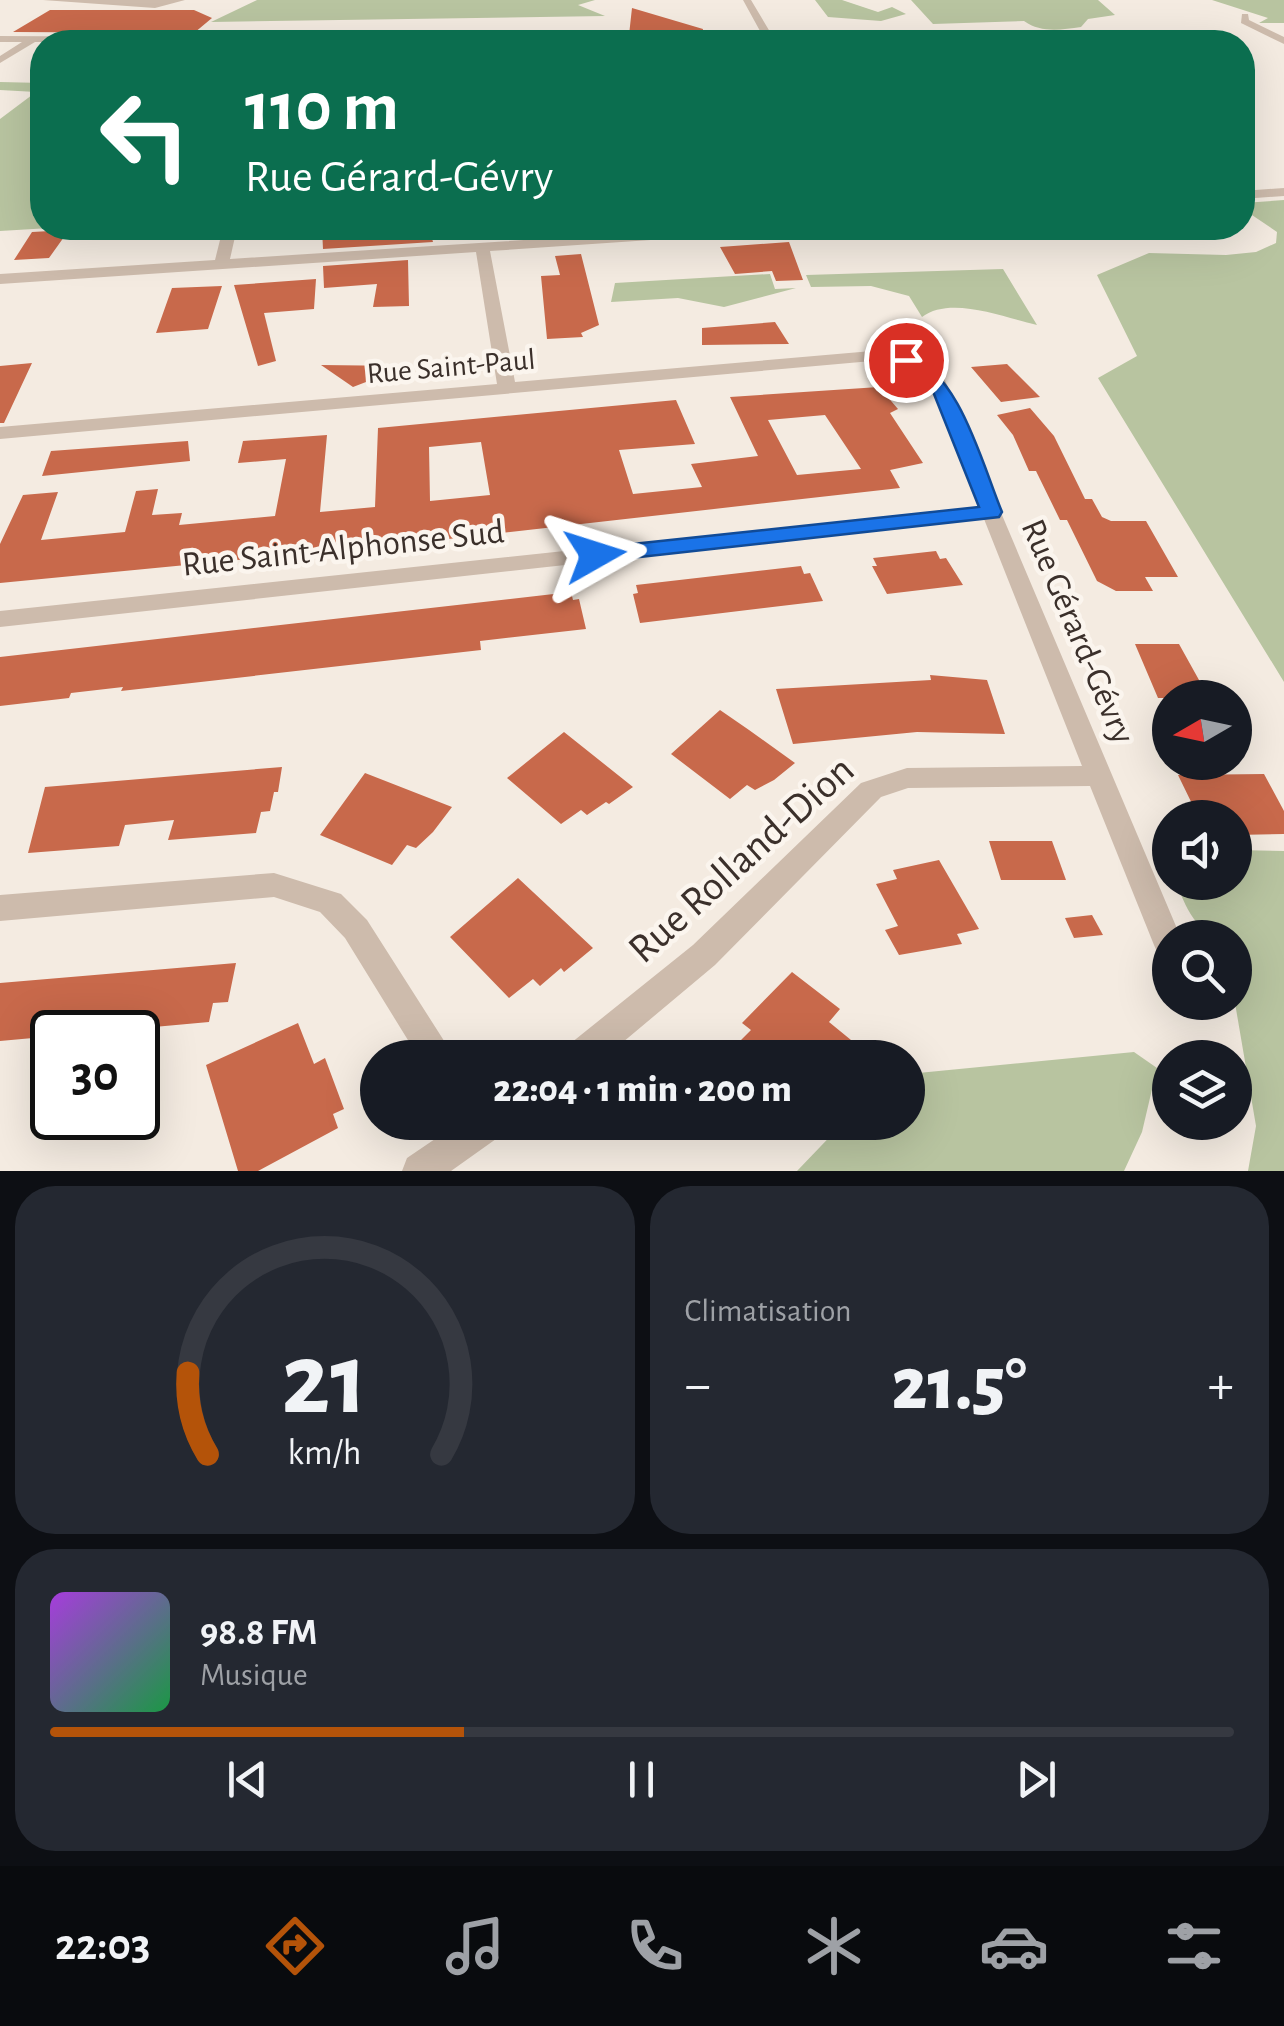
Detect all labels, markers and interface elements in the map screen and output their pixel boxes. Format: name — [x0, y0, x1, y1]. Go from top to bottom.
icon: left — [80, 70, 210, 200]
text: 110 m — [245, 73, 399, 143]
text: Rue Gérard-Gévry — [245, 155, 553, 200]
pin — [864, 318, 949, 403]
icon: arrive — [879, 333, 934, 388]
street label: Rue Saint-Paul — [366, 345, 537, 389]
position arrow — [543, 503, 647, 607]
street label: Rue Saint-Alphonse Sud — [180, 514, 506, 583]
street label: Rue Gérard-Gévry — [1015, 514, 1141, 749]
north arrow — [1152, 680, 1252, 780]
map controls — [1152, 680, 1252, 1140]
street label: Rue Rolland-Dion — [621, 748, 862, 971]
button: sound — [1152, 800, 1252, 900]
button: search — [1152, 920, 1252, 1020]
speed limit sign: 30 — [30, 1010, 160, 1140]
button: layers — [1152, 1040, 1252, 1140]
text: 22:04 · 1 min · 200 m — [493, 1071, 792, 1109]
text: Climatisation — [685, 1295, 852, 1327]
text: 21 — [282, 1329, 368, 1433]
text: 21.5° — [892, 1348, 1027, 1423]
text: − — [685, 1358, 711, 1413]
text: + — [1208, 1358, 1234, 1413]
text: km/h — [288, 1435, 362, 1471]
text: 98.8 FM — [200, 1614, 318, 1652]
text: Musique — [200, 1659, 308, 1691]
icon: previous — [220, 1752, 275, 1807]
icon: pause — [614, 1752, 669, 1807]
icon: next — [1009, 1752, 1064, 1807]
icon: directions — [260, 1911, 330, 1981]
icon: music — [440, 1911, 510, 1981]
icon: phone — [620, 1911, 690, 1981]
icon: climate — [799, 1911, 869, 1981]
icon: car — [979, 1911, 1049, 1981]
icon: filters — [1159, 1911, 1229, 1981]
text: 22:03 — [55, 1923, 150, 1968]

